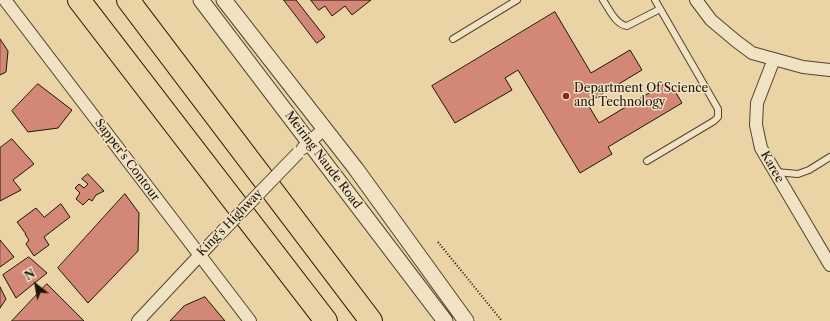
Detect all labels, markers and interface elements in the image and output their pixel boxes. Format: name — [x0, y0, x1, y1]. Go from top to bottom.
place label: Department Of Science and Technology — [574, 82, 708, 110]
marker: Department Of Science and Technology — [561, 91, 571, 101]
street label: Meiring Naude Road — [282, 108, 364, 212]
street label: Sapper's Contour — [91, 116, 163, 204]
street label: Karee — [757, 149, 787, 185]
street label: King's Highway — [194, 187, 266, 259]
north arrow — [16, 265, 56, 305]
text: N — [22, 266, 38, 283]

